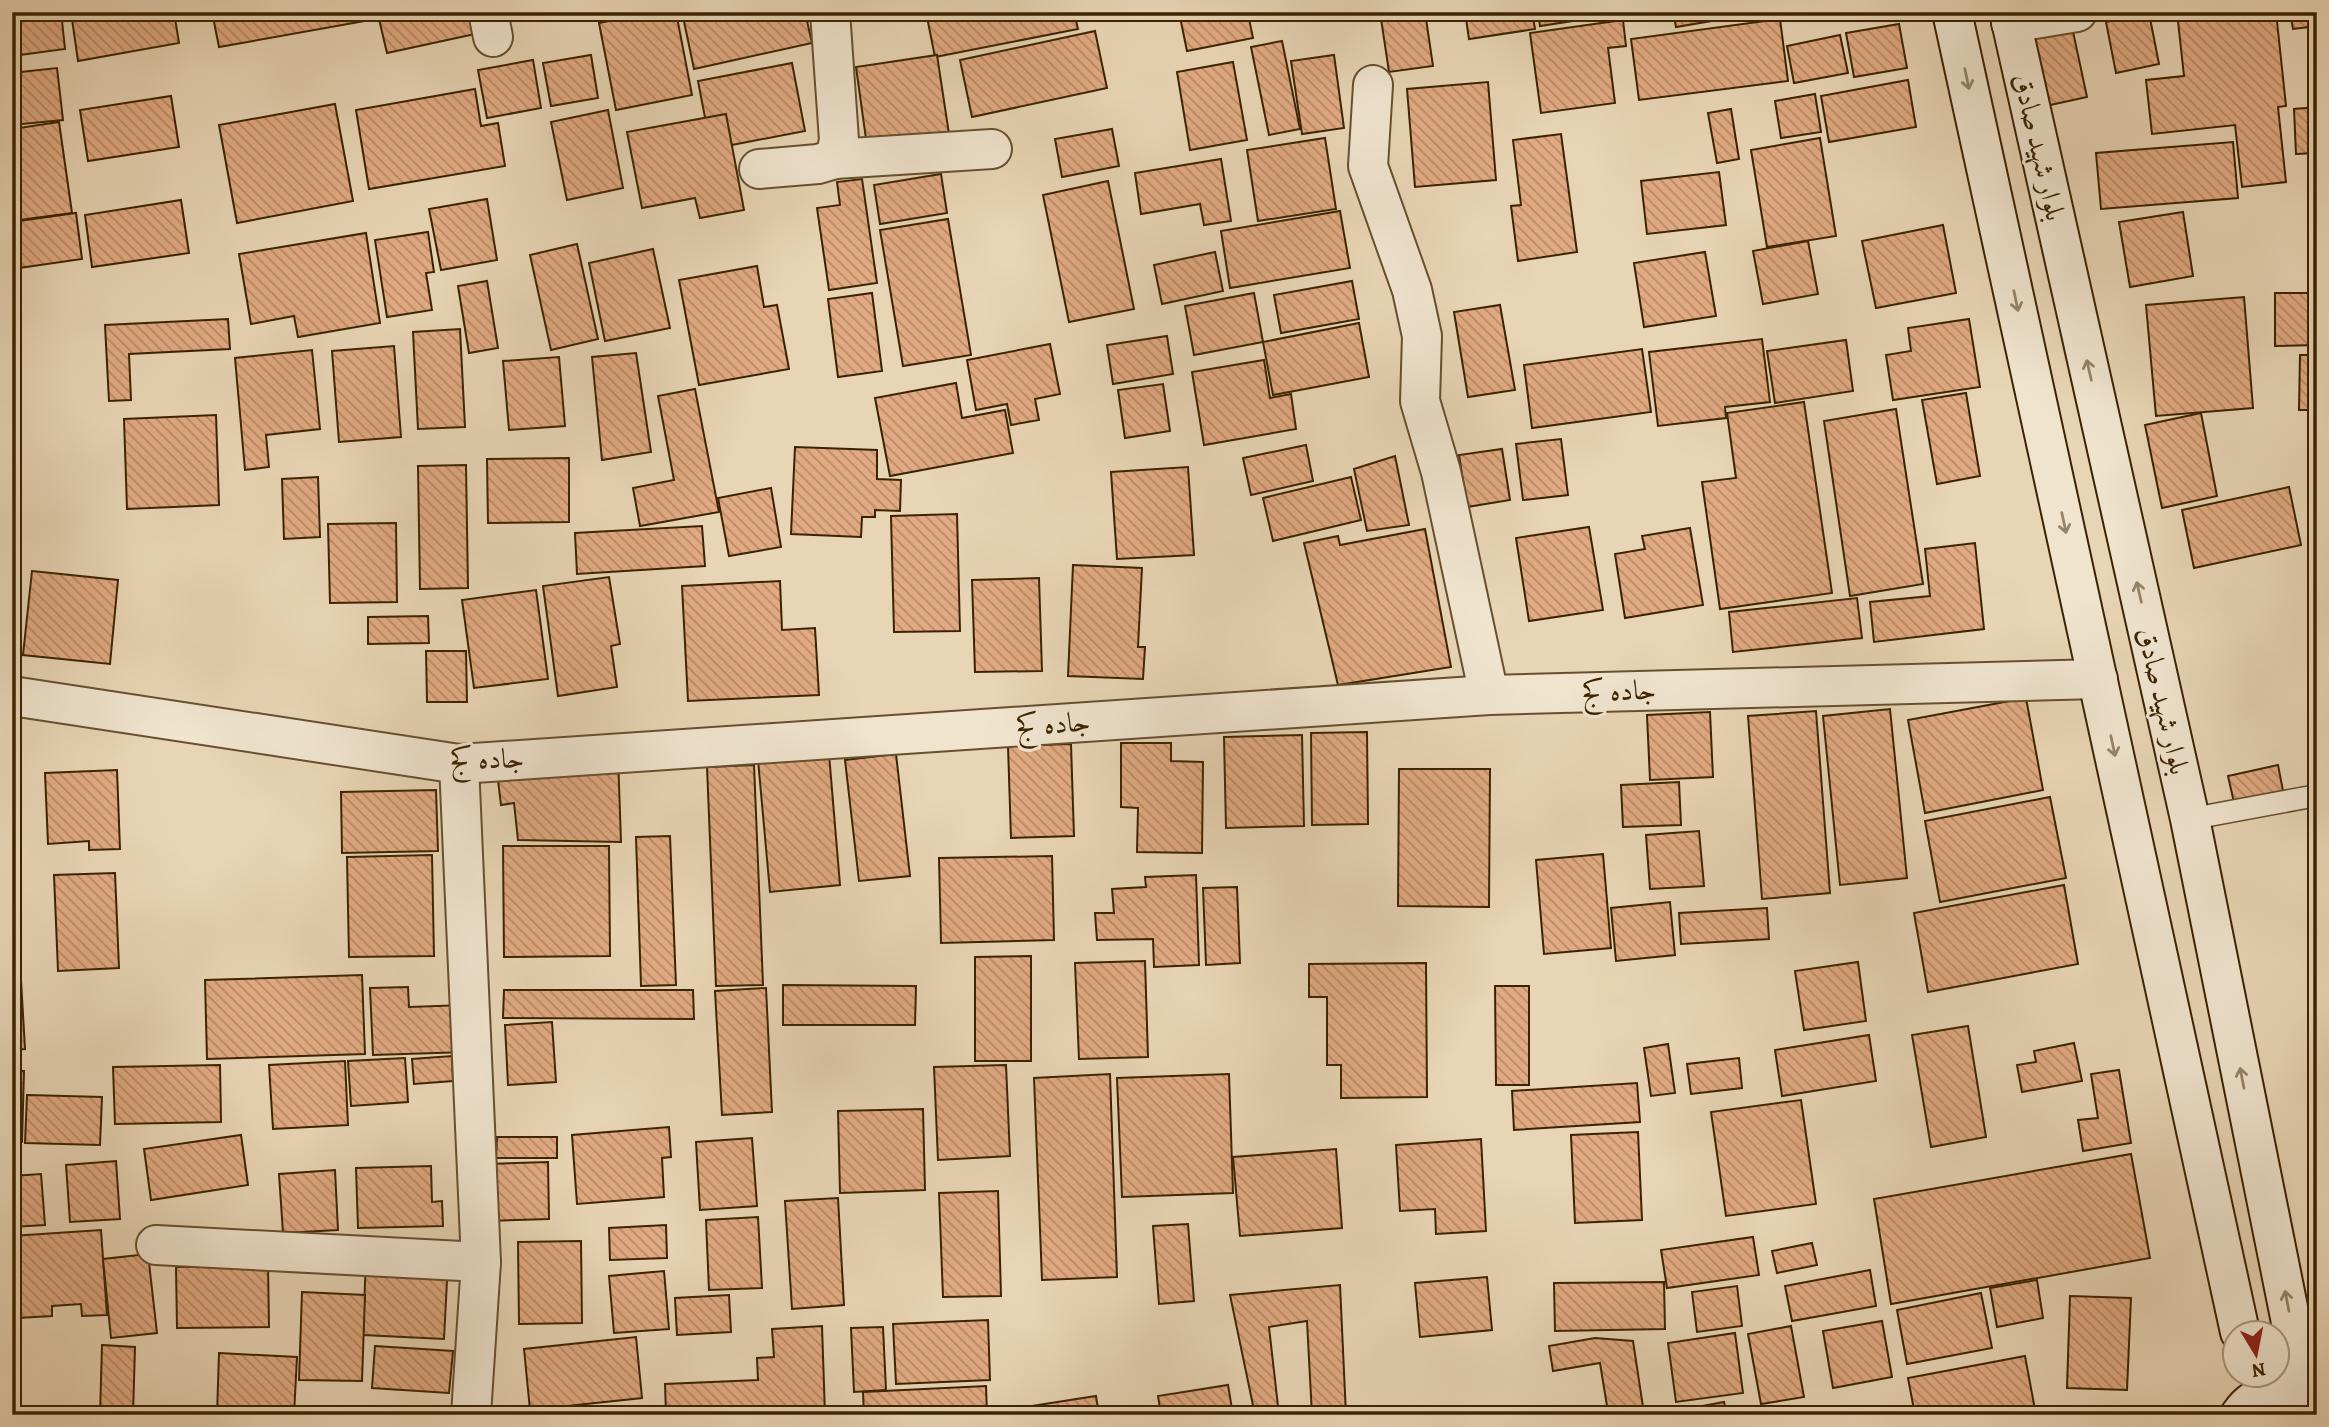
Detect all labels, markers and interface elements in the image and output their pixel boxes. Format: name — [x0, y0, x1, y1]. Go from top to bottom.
one-way arrow — [1961, 67, 1974, 90]
street label: بلوار شهید صادق — [2004, 70, 2074, 224]
one-way arrow — [2009, 289, 2023, 312]
one-way arrow — [2082, 359, 2095, 382]
one-way arrow — [2058, 511, 2071, 534]
one-way arrow — [2132, 581, 2145, 603]
street label: بلوار شهید صادق — [2128, 624, 2198, 778]
street label: جاده کج — [1581, 671, 1657, 716]
street label: جاده کج — [1014, 702, 1092, 751]
one-way arrow — [2106, 734, 2120, 757]
street label: جاده کج — [449, 739, 525, 784]
one-way arrow — [2235, 1067, 2248, 1090]
one-way arrow — [2279, 1290, 2293, 1313]
north arrow — [2220, 1318, 2290, 1388]
text: N — [2250, 1356, 2268, 1384]

